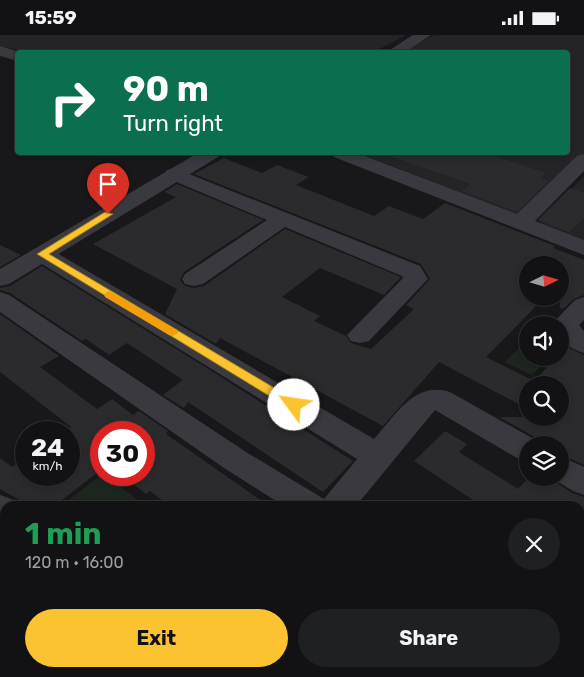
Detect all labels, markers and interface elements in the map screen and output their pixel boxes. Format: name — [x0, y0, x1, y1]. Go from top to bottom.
text: 15:59 — [25, 6, 77, 29]
text: 90 m — [123, 68, 209, 110]
icon: right — [40, 70, 105, 135]
text: Turn right — [123, 110, 223, 137]
pin — [87, 163, 129, 214]
icon: arrive — [94, 170, 122, 198]
north arrow — [519, 256, 569, 306]
map controls — [519, 256, 569, 486]
button: sound — [519, 316, 569, 366]
button: search — [519, 376, 569, 426]
position arrow — [267, 378, 319, 430]
speed limit sign: 30 — [90, 421, 155, 486]
text: 24 — [31, 433, 64, 462]
button: layers — [519, 436, 569, 486]
text: km/h — [33, 459, 62, 473]
text: 1 min — [25, 516, 102, 552]
button: close — [508, 518, 560, 570]
text: 120 m · 16:00 — [25, 553, 124, 572]
button: Exit — [25, 609, 288, 667]
button: Share — [298, 609, 560, 667]

